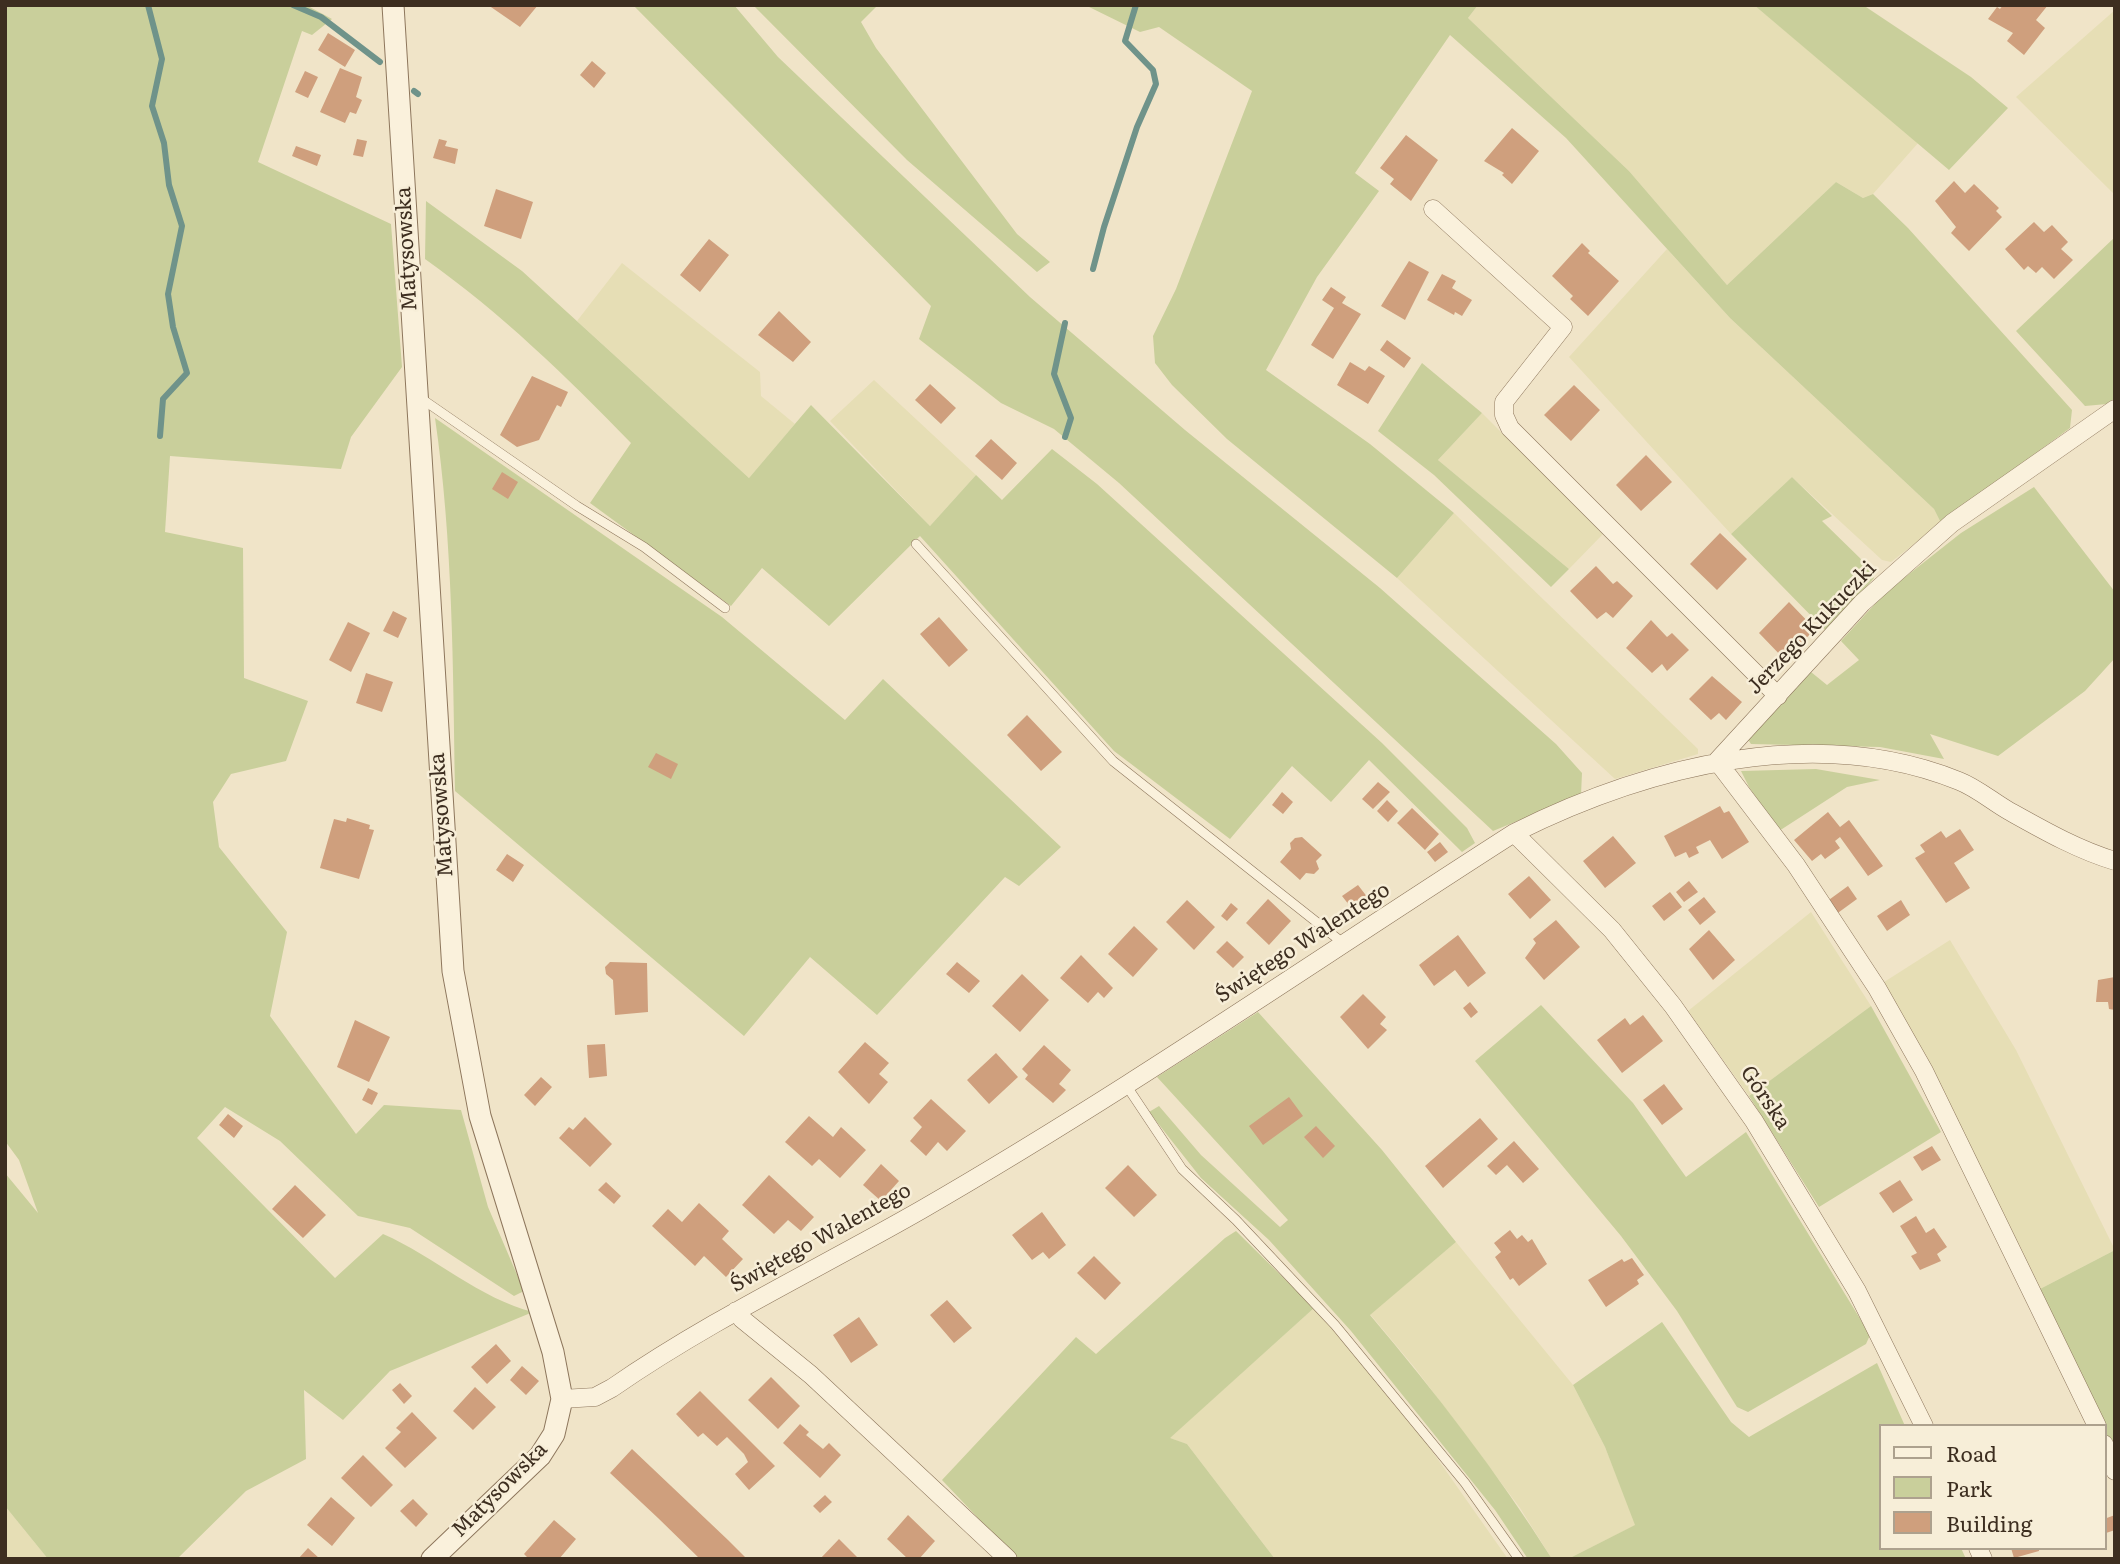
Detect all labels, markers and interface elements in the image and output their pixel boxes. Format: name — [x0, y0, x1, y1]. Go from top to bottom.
street label: Matysowska — [391, 186, 423, 312]
street label: Jerzego Kukuczki — [1742, 556, 1882, 700]
street label: Matysowska — [425, 752, 459, 878]
street label: Świętego Walentego — [1211, 877, 1395, 1009]
street label: Górska — [1735, 1061, 1795, 1135]
street label: Świętego Walentego — [726, 1178, 916, 1298]
legend — [1878, 1424, 2106, 1550]
street label: Matysowska — [447, 1437, 553, 1543]
text: Road — [1946, 1437, 1997, 1468]
text: Park — [1946, 1472, 1992, 1503]
text: Building — [1946, 1507, 2032, 1538]

